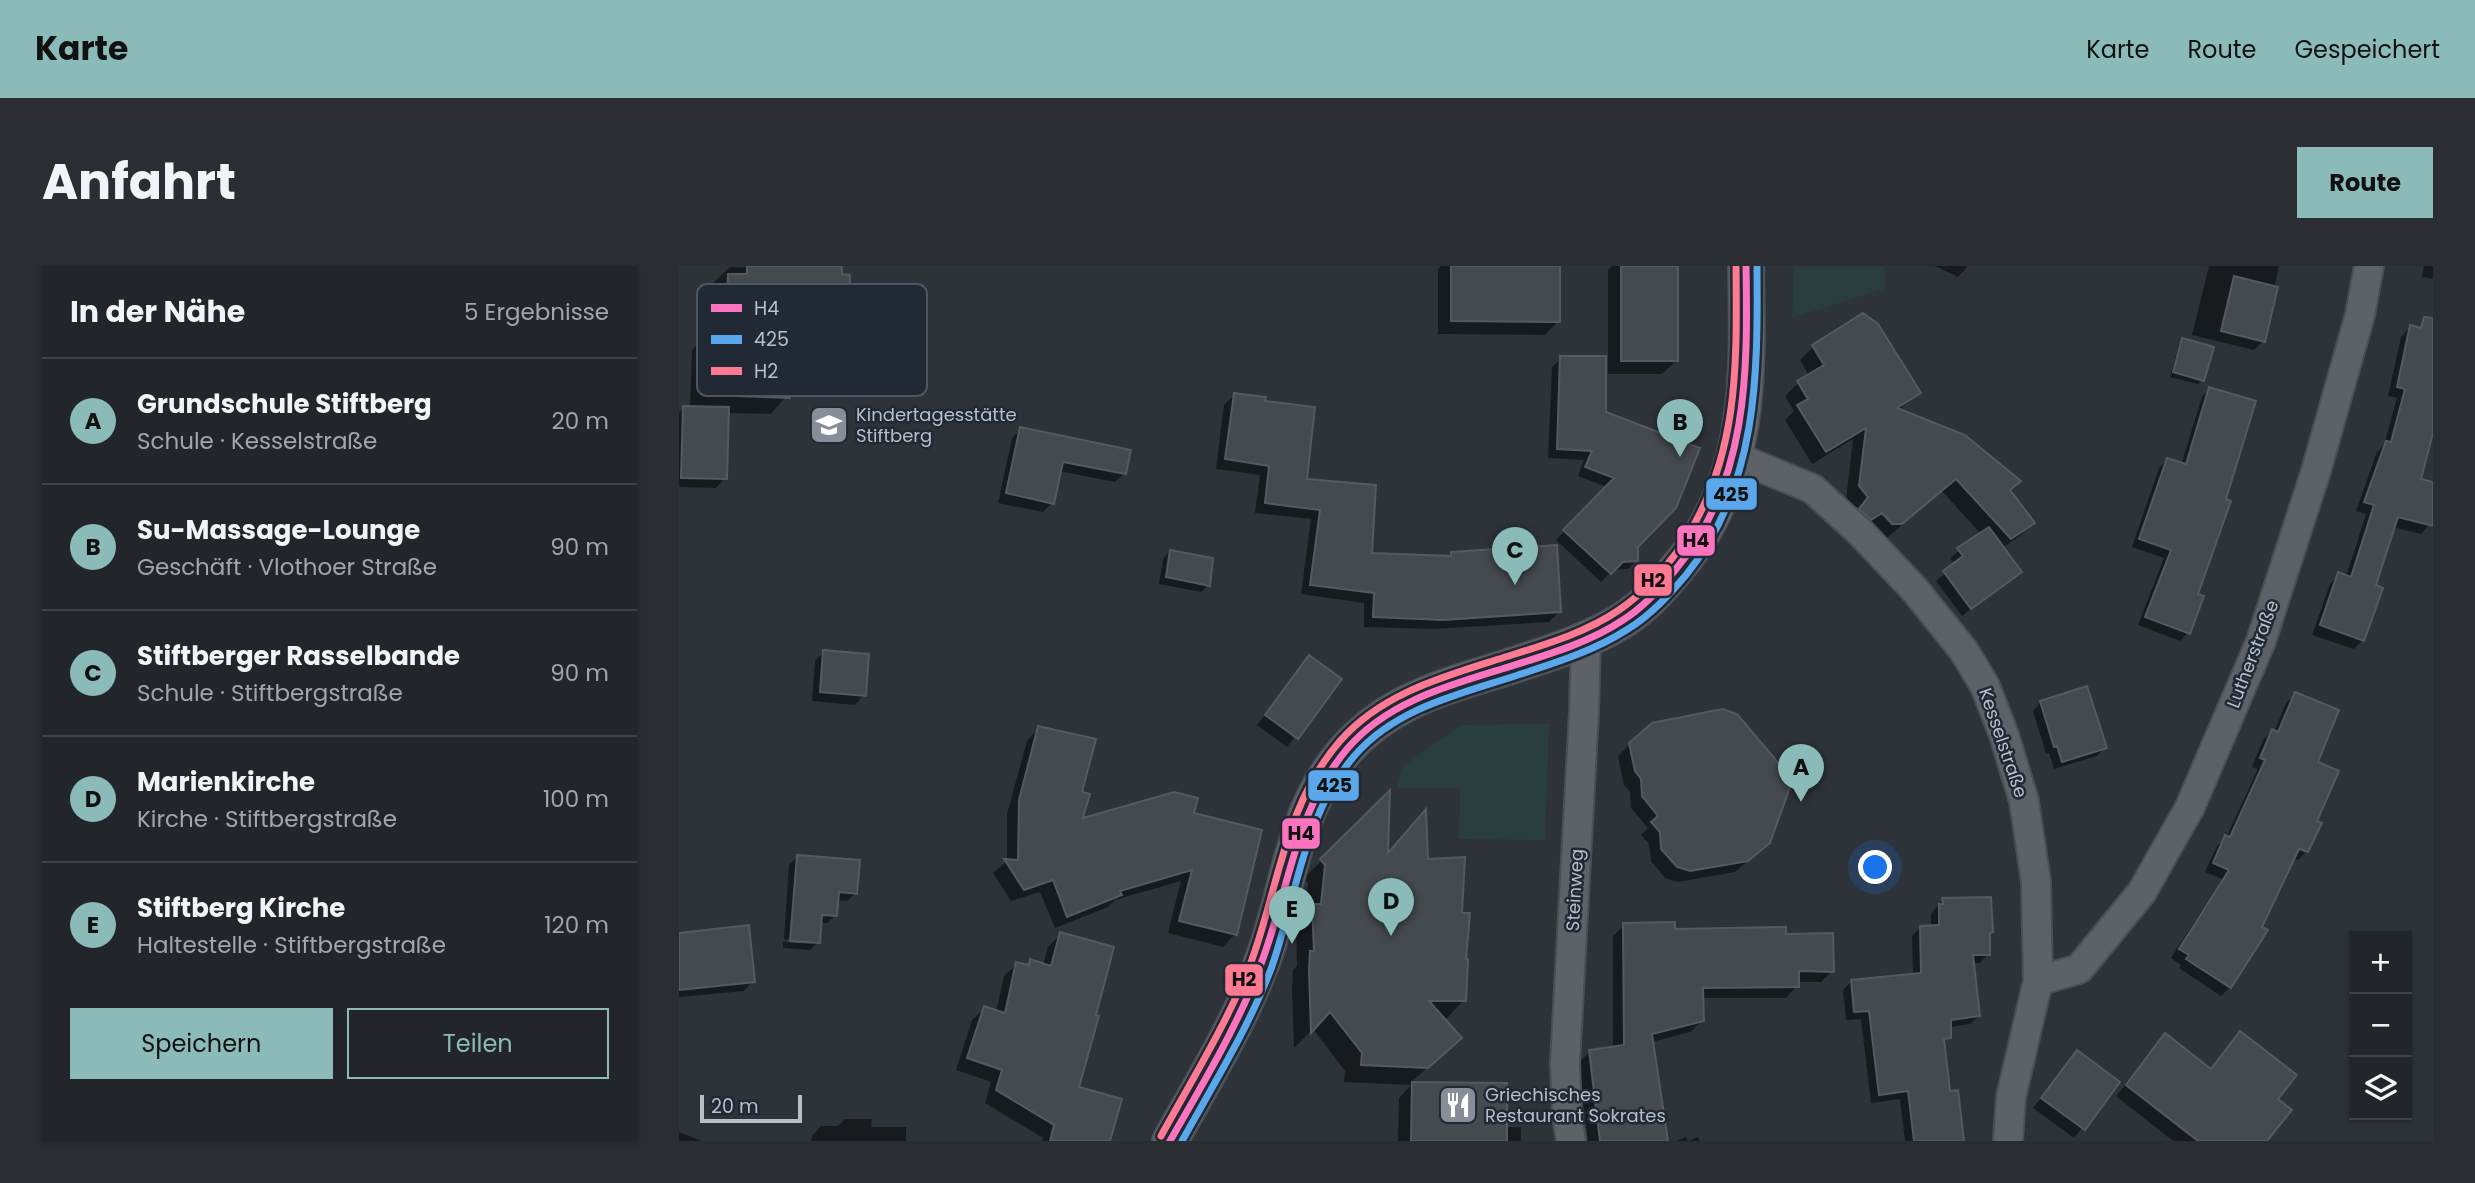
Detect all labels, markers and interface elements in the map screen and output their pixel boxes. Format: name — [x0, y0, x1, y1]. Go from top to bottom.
text: Karte — [35, 25, 128, 72]
text: Karte — [2086, 33, 2149, 66]
text: Route — [2187, 33, 2256, 66]
text: Gespeichert — [2294, 33, 2440, 66]
button: Route — [2297, 147, 2433, 218]
text: Anfahrt — [42, 148, 236, 216]
legend — [697, 284, 927, 396]
text: In der Nähe — [70, 290, 245, 333]
text: H4 — [754, 295, 779, 322]
text: 5 Ergebnisse — [464, 296, 609, 328]
text: 425 — [754, 326, 789, 353]
text: H2 — [754, 358, 778, 385]
text: Grundschule Stiftberg — [137, 386, 432, 422]
pin: B — [1657, 399, 1703, 457]
place label: Kindertagesstätte Stiftberg — [856, 402, 1017, 448]
school or university icon: Kindertagesstätte Stiftberg — [808, 404, 850, 446]
text: A — [85, 405, 101, 437]
text: 20 m — [551, 405, 609, 437]
text: Schule · Kesselstraße — [137, 425, 377, 457]
line badge: 425 — [1705, 477, 1758, 511]
text: 425 — [1713, 481, 1749, 508]
text: Su-Massage-Lounge — [137, 512, 420, 548]
line badge: H4 — [1676, 524, 1716, 557]
pin: C — [1492, 527, 1538, 585]
text: H4 — [1683, 527, 1710, 554]
text: B — [85, 531, 101, 563]
text: 90 m — [550, 531, 609, 563]
text: Geschäft · Vlothoer Straße — [137, 551, 437, 583]
line badge: H2 — [1633, 563, 1673, 597]
text: H2 — [1641, 567, 1666, 594]
street label: Lutherstraße — [2221, 596, 2285, 711]
text: Stiftberger Rasselbande — [137, 638, 460, 674]
text: C — [84, 657, 102, 689]
text: 90 m — [550, 657, 609, 689]
text: Schule · Stiftbergstraße — [137, 677, 403, 709]
street label: Kesselstraße — [1973, 685, 2034, 801]
pin: A — [1778, 744, 1824, 802]
text: Marienkirche — [137, 764, 315, 800]
line badge: 425 — [1307, 769, 1360, 802]
text: 425 — [1316, 772, 1352, 799]
text: D — [85, 783, 101, 815]
text: 100 m — [543, 783, 609, 815]
text: Kirche · Stiftbergstraße — [137, 803, 397, 835]
line badge: H4 — [1281, 817, 1321, 850]
text: H4 — [1288, 820, 1315, 847]
street label: Steinweg — [1560, 848, 1589, 932]
your location — [1858, 850, 1892, 884]
pin: D — [1368, 878, 1414, 936]
pin: E — [1269, 886, 1315, 944]
text: Stiftberg Kirche — [137, 890, 345, 926]
text: E — [87, 909, 99, 941]
text: 120 m — [544, 909, 609, 941]
text: Haltestelle · Stiftbergstraße — [137, 929, 446, 961]
map controls — [2349, 931, 2412, 1120]
button: + — [2349, 931, 2412, 994]
line badge: H2 — [1224, 963, 1264, 997]
text: H2 — [1232, 966, 1257, 993]
button: − — [2349, 994, 2412, 1057]
button: Speichern — [70, 1008, 333, 1079]
button: Teilen — [347, 1008, 609, 1079]
button: layers — [2349, 1057, 2412, 1120]
place label: Griechisches Restaurant Sokrates — [1485, 1082, 1666, 1128]
restaurant icon: Griechisches Restaurant Sokrates — [1437, 1084, 1479, 1126]
scale bar — [700, 1092, 801, 1124]
text: 20 m — [711, 1093, 759, 1120]

